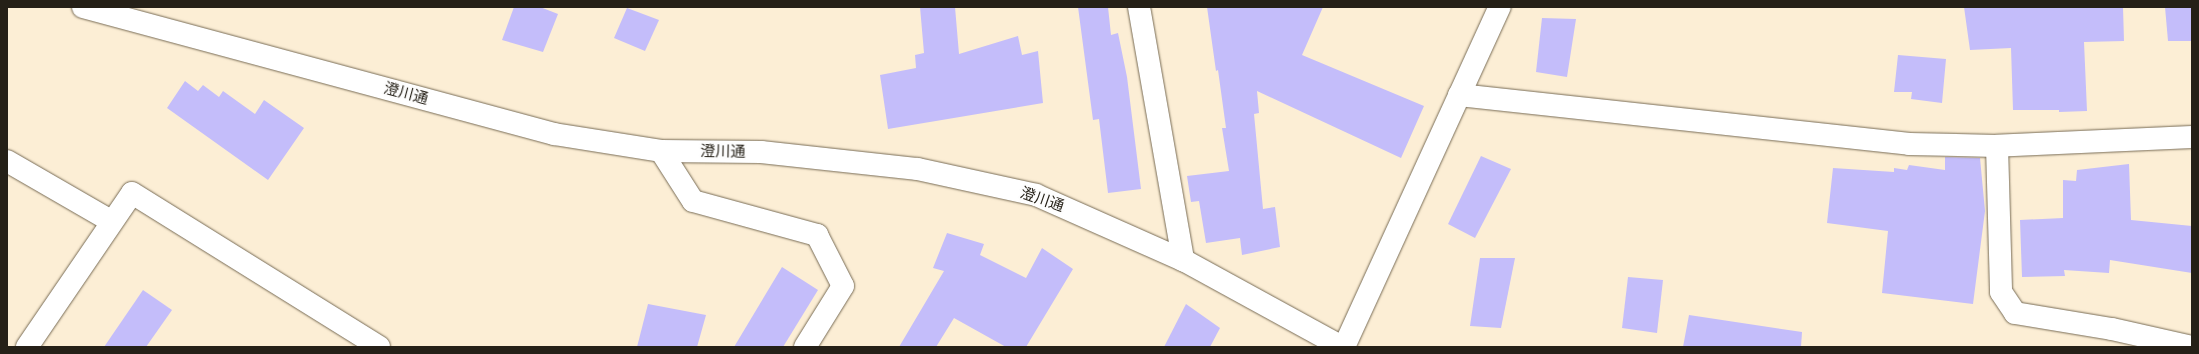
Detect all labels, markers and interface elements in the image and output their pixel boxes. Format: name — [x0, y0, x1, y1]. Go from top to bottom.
street label: 澄川通 — [382, 79, 430, 109]
street label: 澄川通 — [700, 143, 746, 161]
street label: 澄川通 — [1018, 184, 1066, 216]

